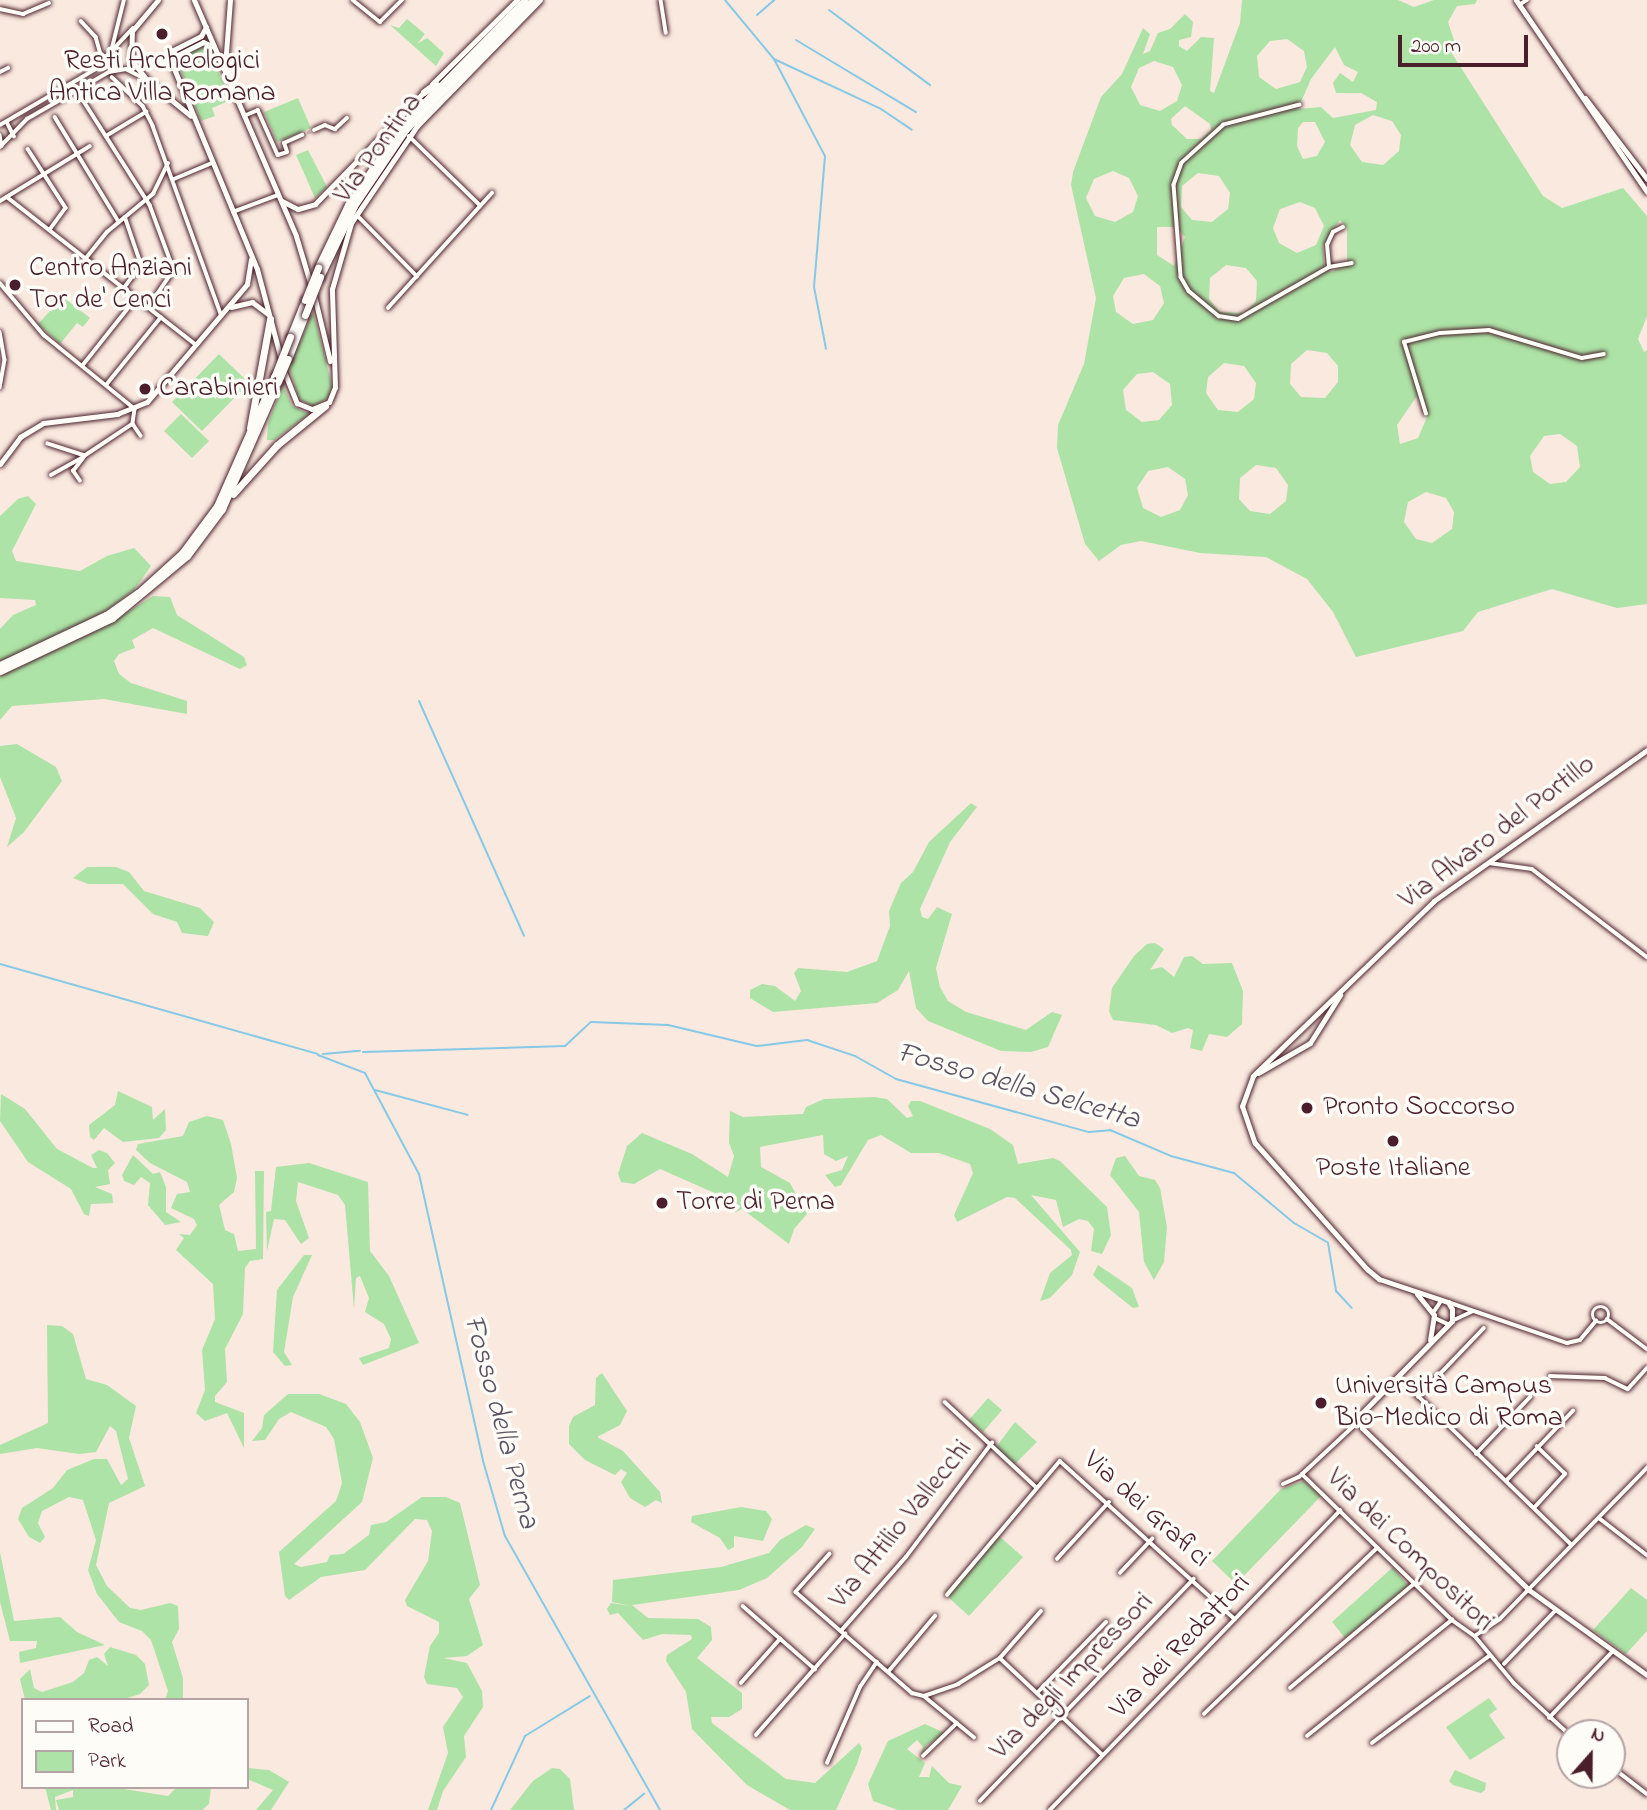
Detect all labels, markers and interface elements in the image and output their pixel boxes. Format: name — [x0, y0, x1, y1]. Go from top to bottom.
scale bar — [1402, 21, 1532, 65]
marker: Resti Archeologici Antica Villa Romana — [154, 26, 170, 42]
text: 200 m — [1411, 32, 1461, 62]
place label: Resti Archeologici Antica Villa Romana — [49, 45, 275, 111]
street label: Via Pontina — [328, 87, 430, 211]
place label: Centro Anziani Tor de' Cenci — [29, 252, 192, 318]
marker: Centro Anziani Tor de' Cenci — [7, 277, 23, 293]
place label: Carabinieri — [159, 372, 278, 406]
marker: Carabinieri — [137, 381, 153, 397]
street label: Via Alvaro del Portillo — [1394, 749, 1602, 917]
water label: Fosso della Selcetta — [892, 1035, 1144, 1139]
place label: Pronto Soccorso — [1323, 1091, 1515, 1125]
marker: Pronto Soccorso — [1297, 1098, 1317, 1118]
marker: Poste Italiane — [1385, 1133, 1401, 1149]
place label: Poste Italiane — [1316, 1152, 1470, 1186]
place label: Torre di Perna — [676, 1186, 835, 1220]
marker: Torre di Perna — [654, 1195, 670, 1211]
water label: Fosso della Perna — [454, 1311, 546, 1533]
place label: Università Campus Bio-Medico di Roma — [1335, 1370, 1563, 1436]
marker: Università Campus Bio-Medico di Roma — [1313, 1395, 1329, 1411]
street label: Via Attilio Vallecchi — [824, 1434, 980, 1616]
street label: Via dei Grafici — [1076, 1444, 1216, 1576]
street label: Via dei Compositori — [1318, 1462, 1500, 1640]
street label: Via dei Redattori — [1104, 1568, 1258, 1726]
street label: Via degli Impressori — [985, 1586, 1161, 1768]
legend — [21, 1698, 248, 1789]
text: Road — [88, 1712, 134, 1742]
north arrow — [1556, 1719, 1626, 1789]
text: N — [1587, 1721, 1609, 1751]
text: Park — [88, 1747, 126, 1777]

